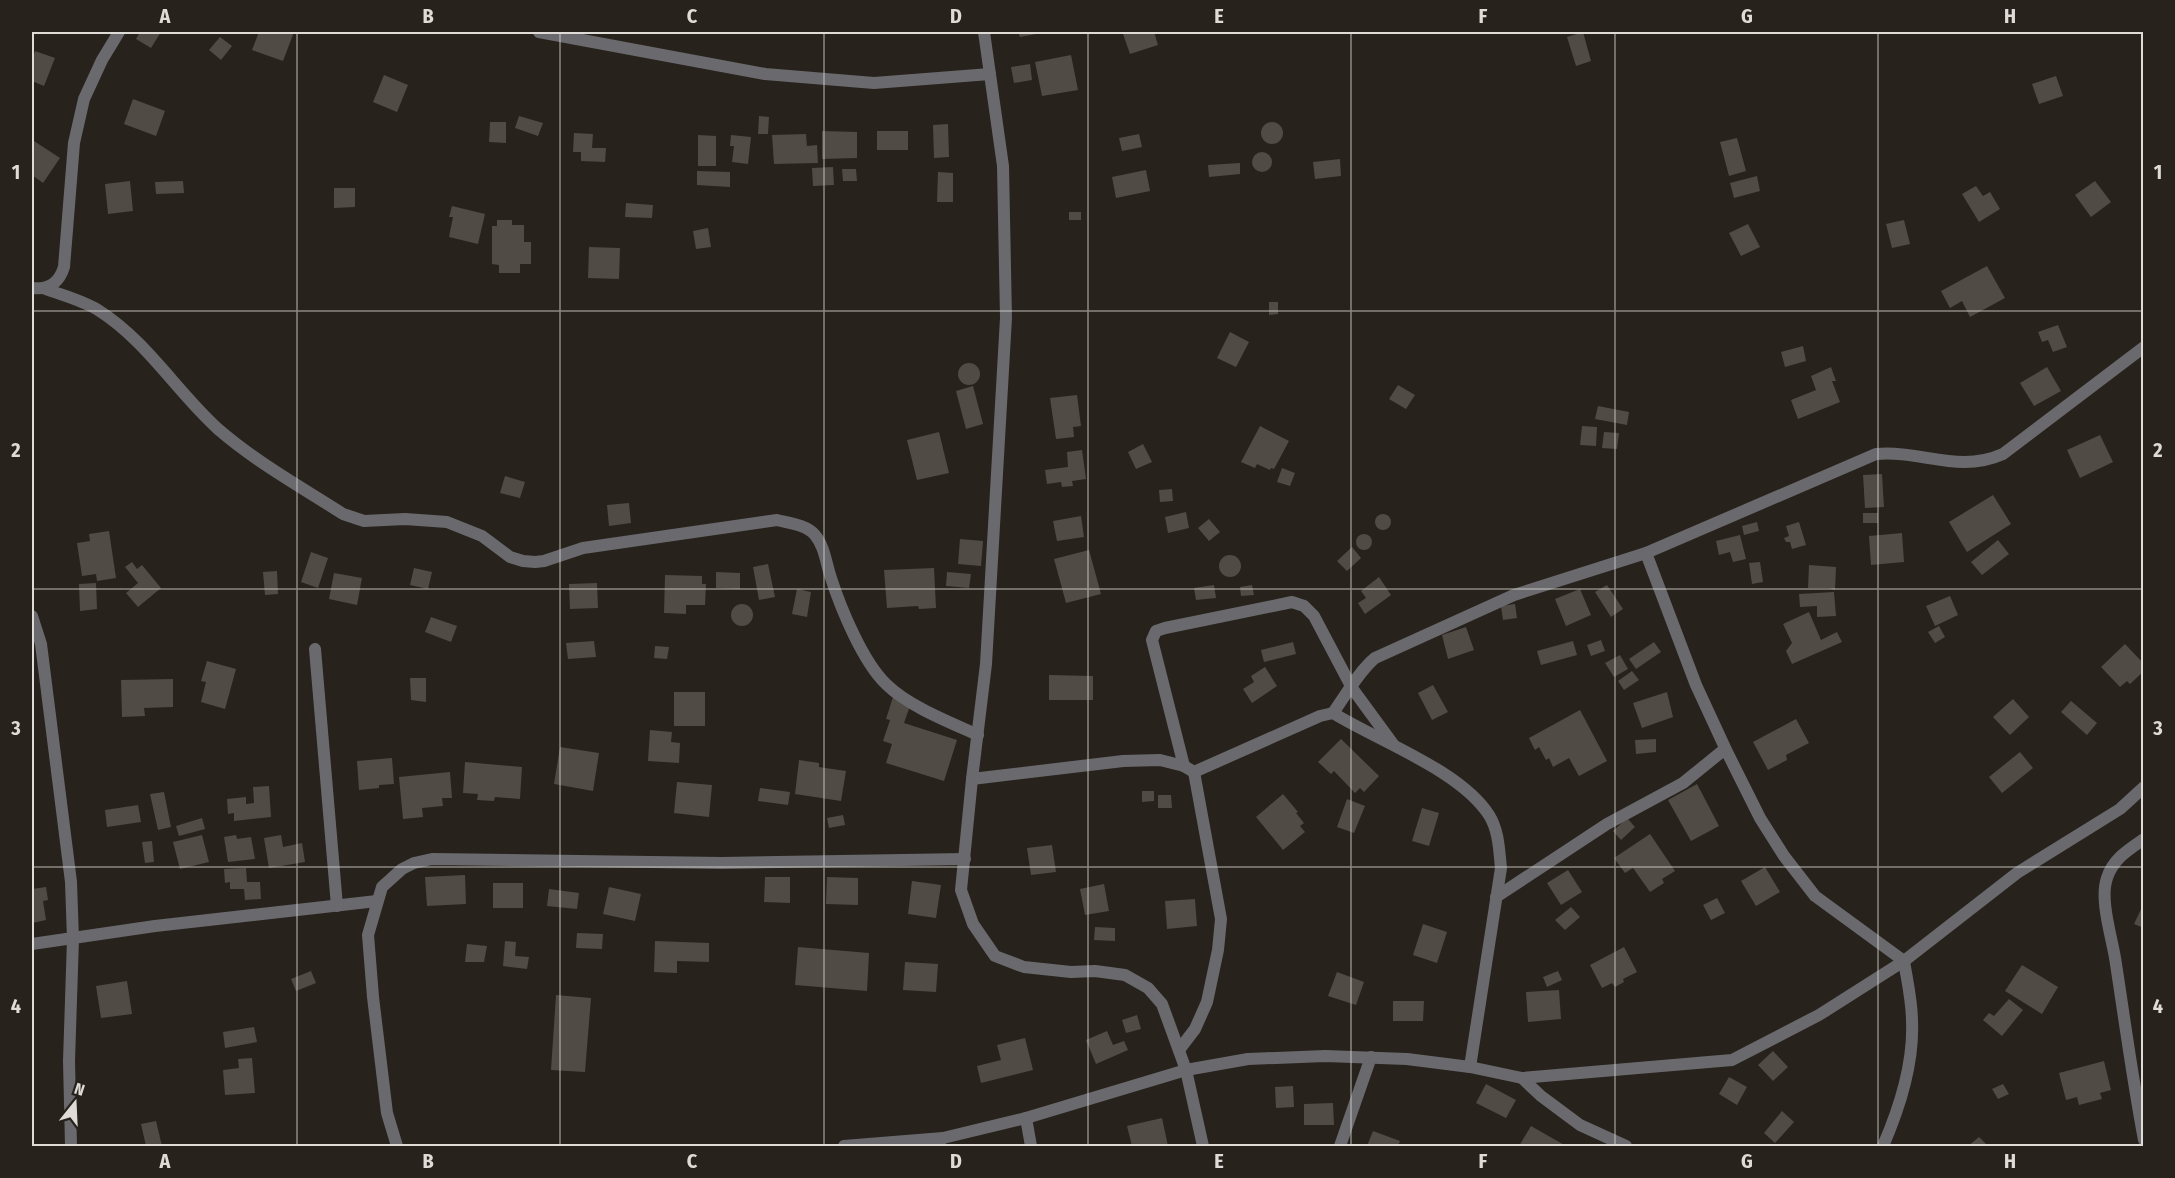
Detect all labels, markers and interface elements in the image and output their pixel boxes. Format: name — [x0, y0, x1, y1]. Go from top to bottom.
text: A — [159, 4, 172, 28]
text: B — [422, 4, 434, 28]
text: C — [687, 4, 698, 28]
text: D — [950, 4, 962, 28]
text: E — [1214, 4, 1224, 28]
text: F — [1479, 4, 1488, 28]
text: G — [1741, 4, 1753, 28]
text: H — [2004, 4, 2016, 28]
text: 1 — [12, 160, 20, 184]
text: 1 — [2154, 160, 2162, 184]
text: 2 — [10, 438, 21, 462]
text: 2 — [2152, 438, 2163, 462]
text: 3 — [10, 716, 21, 740]
text: 3 — [2152, 716, 2163, 740]
text: 4 — [11, 994, 21, 1018]
text: 4 — [2153, 994, 2163, 1018]
north arrow — [45, 1073, 105, 1133]
text: N — [72, 1079, 87, 1100]
text: A — [159, 1149, 172, 1173]
text: B — [422, 1149, 434, 1173]
text: C — [687, 1149, 698, 1173]
text: D — [950, 1149, 962, 1173]
text: E — [1214, 1149, 1224, 1173]
text: F — [1479, 1149, 1488, 1173]
text: G — [1741, 1149, 1753, 1173]
text: H — [2004, 1149, 2016, 1173]

